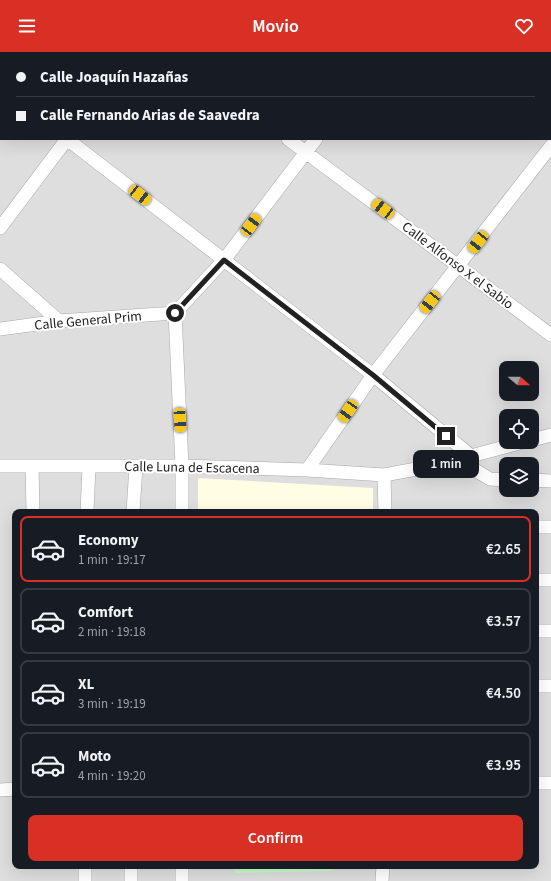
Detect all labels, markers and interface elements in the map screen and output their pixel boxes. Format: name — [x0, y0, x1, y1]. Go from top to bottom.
text: Movio — [252, 14, 299, 39]
icon: menu — [16, 15, 38, 37]
icon: heart — [513, 15, 535, 37]
text: Calle Joaquín Hazañas — [40, 67, 188, 88]
text: Calle Fernando Arias de Saavedra — [40, 105, 260, 126]
car — [127, 183, 153, 207]
car — [370, 197, 396, 221]
car — [239, 212, 263, 238]
street label: Calle Alfonso X el Sabio — [397, 217, 517, 314]
car — [466, 229, 490, 255]
car — [418, 289, 442, 315]
route start — [166, 304, 184, 322]
street label: Calle General Prim — [33, 306, 143, 336]
north arrow — [499, 361, 539, 401]
map controls — [499, 361, 539, 497]
car — [336, 398, 360, 424]
car — [173, 408, 187, 432]
button: locate — [499, 409, 539, 449]
route end — [437, 427, 455, 445]
callout: 1 min — [413, 450, 479, 478]
text: 1 min — [431, 455, 461, 473]
street label: Calle Luna de Escacena — [124, 457, 260, 479]
button: layers — [499, 457, 539, 497]
text: Economy — [78, 530, 139, 551]
icon: car — [30, 531, 66, 567]
text: €2.65 — [486, 539, 521, 560]
text: 1 min · 19:17 — [78, 551, 146, 569]
text: Comfort — [78, 602, 133, 623]
icon: car — [30, 603, 66, 639]
text: €3.57 — [486, 611, 521, 632]
text: 2 min · 19:18 — [78, 623, 146, 641]
text: XL — [78, 674, 94, 695]
icon: car — [30, 675, 66, 711]
text: €4.50 — [486, 683, 521, 704]
text: 3 min · 19:19 — [78, 695, 146, 713]
text: Moto — [78, 746, 111, 767]
icon: car — [30, 747, 66, 783]
text: €3.95 — [486, 755, 521, 776]
text: 4 min · 19:20 — [78, 767, 146, 785]
button: Confirm — [28, 815, 523, 861]

